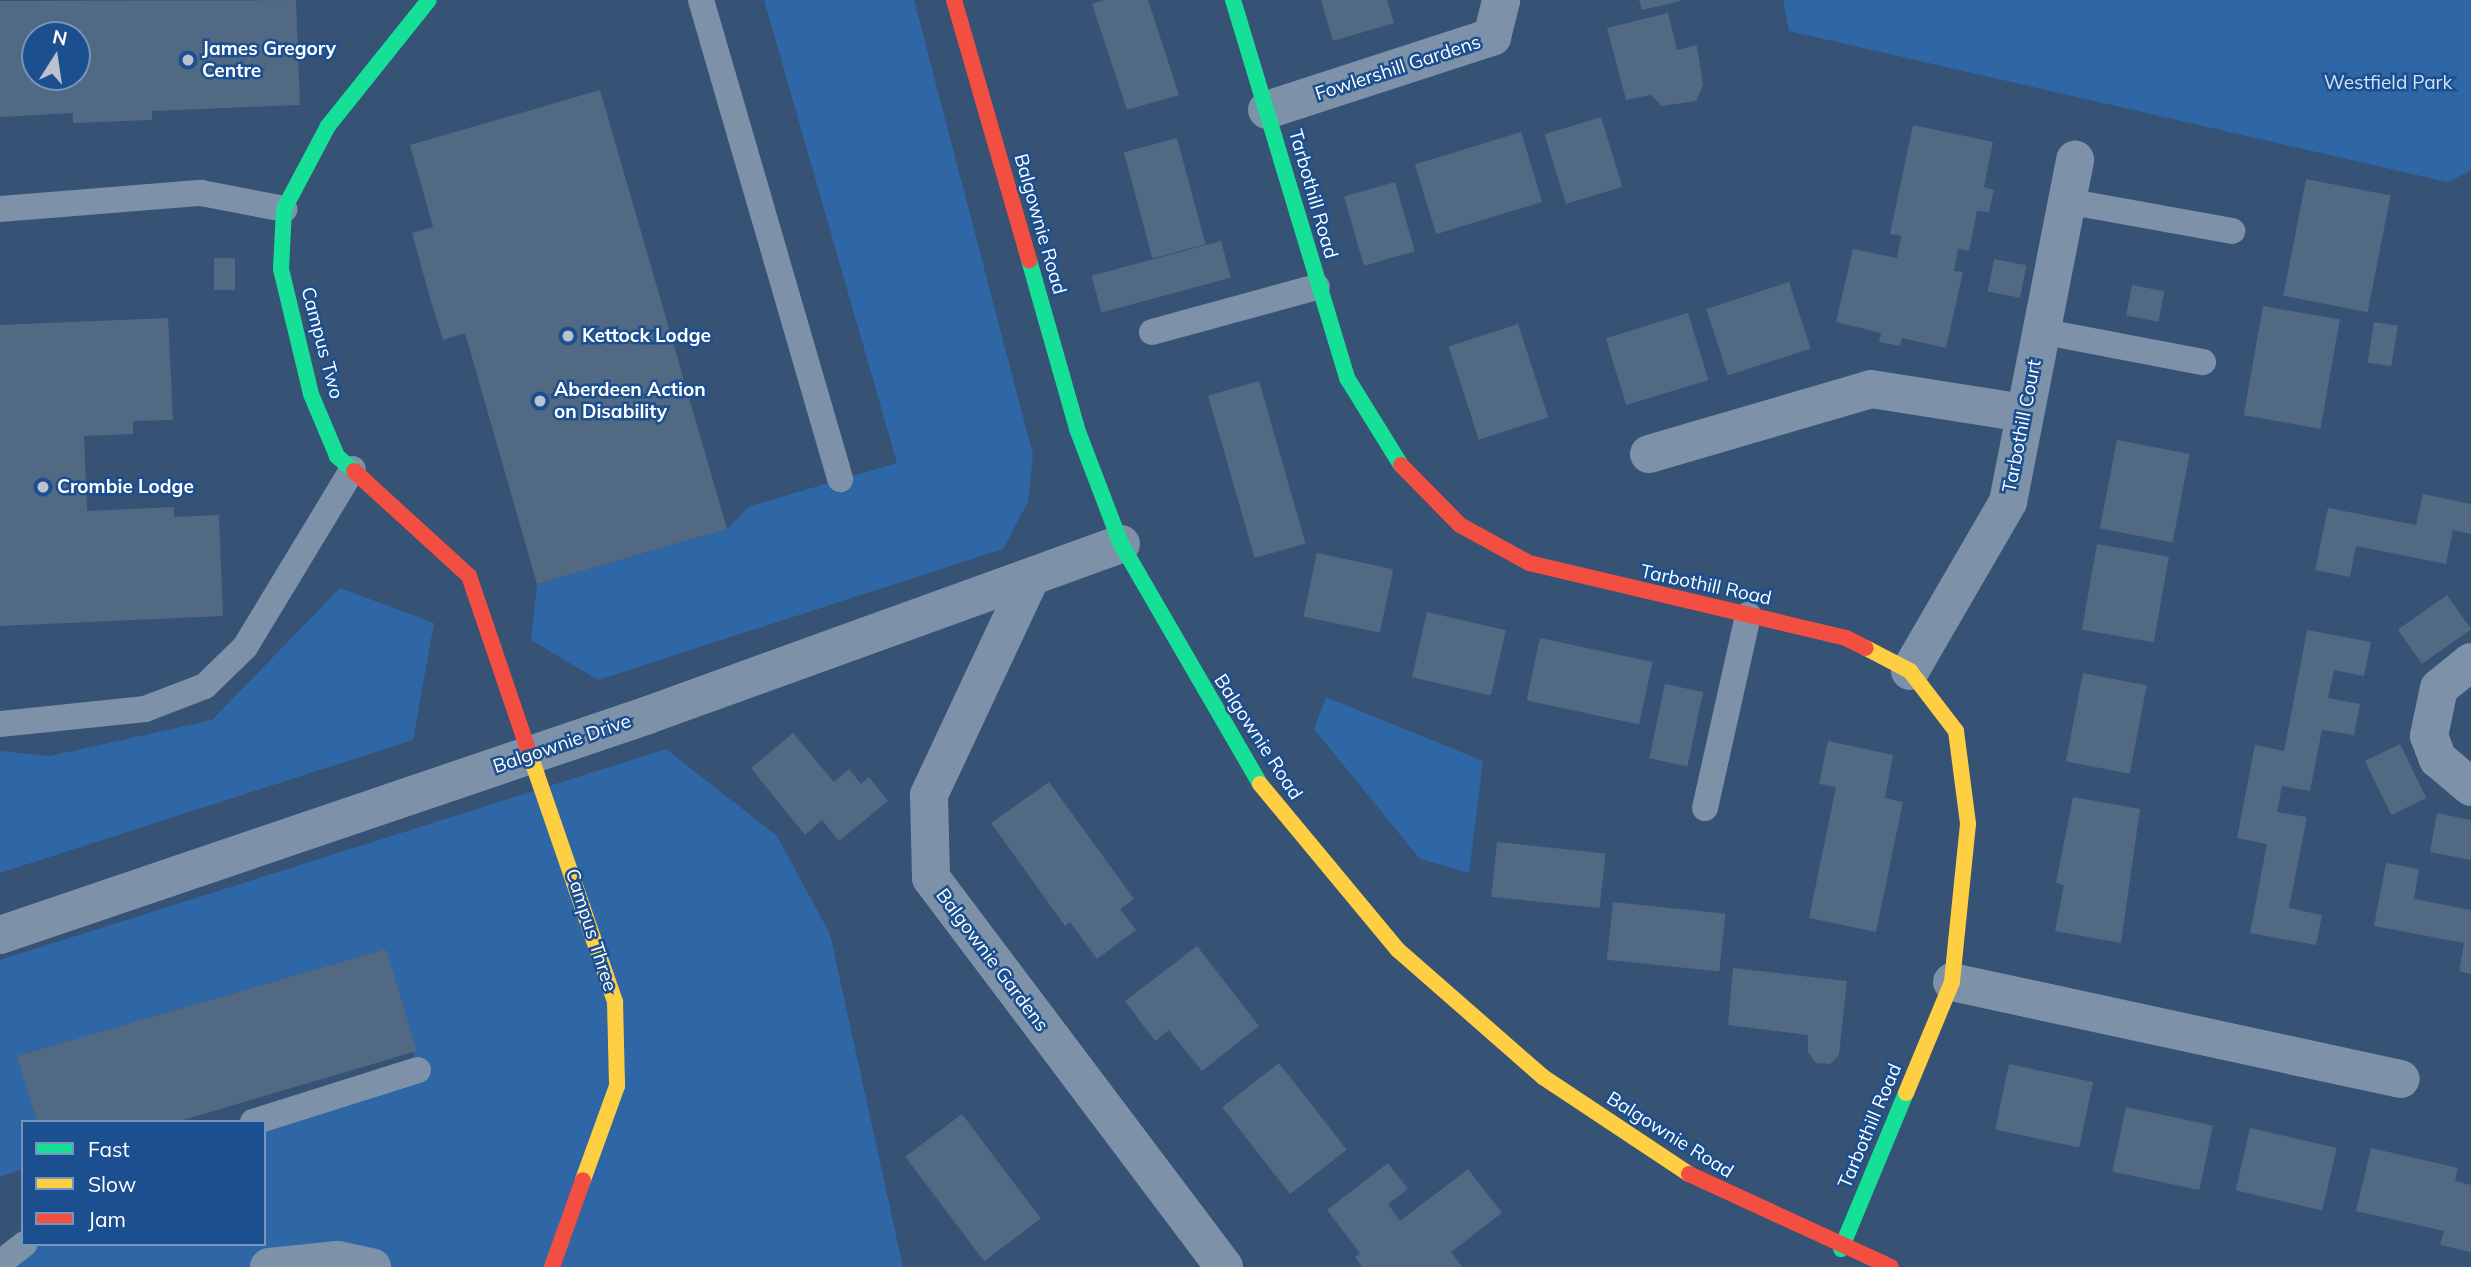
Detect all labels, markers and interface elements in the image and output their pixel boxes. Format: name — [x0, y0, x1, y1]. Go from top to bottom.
north arrow — [21, 21, 91, 91]
text: N — [50, 24, 69, 51]
street label: Fowlershill Gardens — [1312, 30, 1484, 106]
place label: James Gregory Centre — [202, 38, 336, 82]
marker: James Gregory Centre — [180, 52, 196, 68]
park label: Westfield Park — [2324, 72, 2452, 94]
street label: Tarbothill Road — [1284, 127, 1342, 261]
street label: Balgownie Road — [1009, 151, 1071, 297]
street label: Campus Two — [296, 285, 348, 401]
place label: Kettock Lodge — [582, 325, 711, 347]
marker: Kettock Lodge — [560, 328, 576, 344]
street label: Tarbothill Court — [1998, 358, 2046, 494]
place label: Aberdeen Action on Disability — [554, 379, 706, 423]
marker: Aberdeen Action on Disability — [532, 393, 548, 409]
place label: Crombie Lodge — [57, 476, 194, 498]
marker: Crombie Lodge — [35, 479, 51, 495]
street label: Tarbothill Road — [1638, 560, 1774, 610]
street label: Balgownie Road — [1209, 670, 1307, 804]
street label: Balgownie Drive — [490, 710, 634, 778]
street label: Campus Three — [560, 866, 622, 994]
street label: Balgownie Gardens — [931, 884, 1053, 1036]
street label: Tarbothill Road — [1833, 1060, 1907, 1192]
street label: Balgownie Road — [1602, 1087, 1738, 1183]
legend — [21, 1120, 266, 1246]
text: Fast — [88, 1136, 130, 1162]
text: Slow — [88, 1171, 136, 1197]
text: Jam — [88, 1206, 126, 1232]

